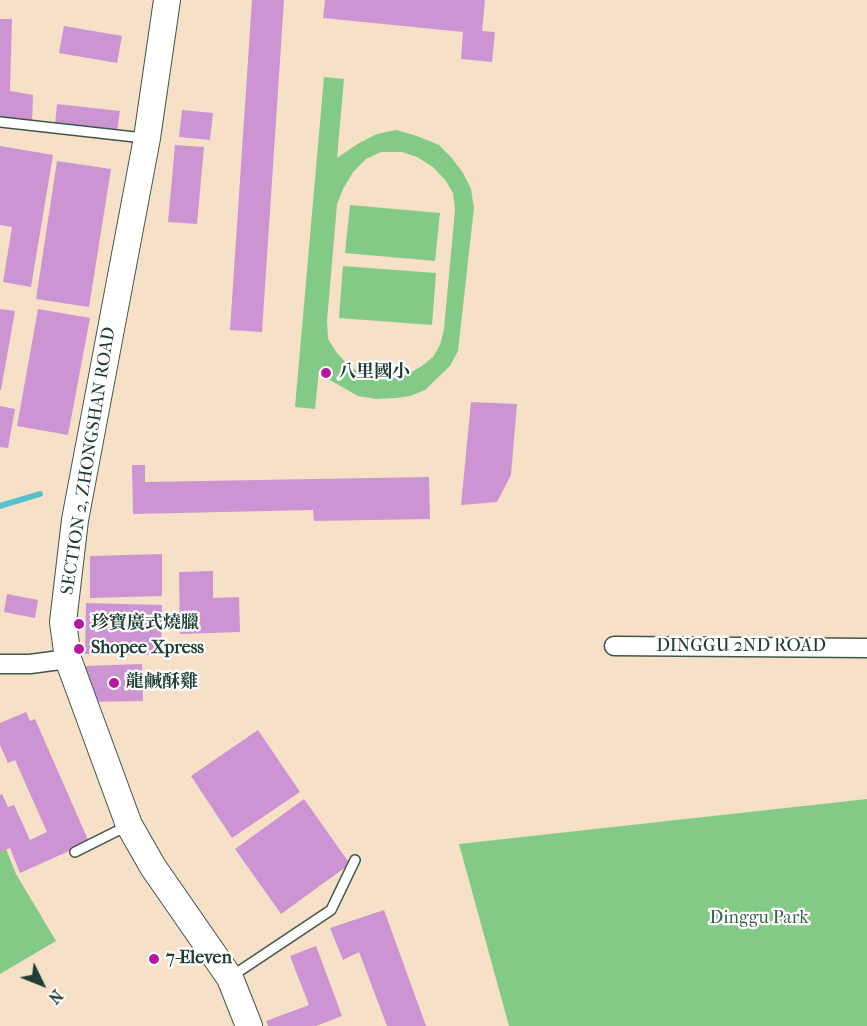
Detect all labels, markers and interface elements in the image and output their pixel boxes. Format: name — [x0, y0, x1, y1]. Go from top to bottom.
street label: SECTION 2, ZHONGSHAN ROAD — [57, 326, 121, 596]
place label: 八里國小 — [338, 362, 410, 384]
marker: 八里國小 — [319, 366, 333, 380]
place label: 珍寶廣式燒臘 — [91, 613, 199, 635]
marker: 珍寶廣式燒臘 — [72, 617, 86, 631]
street label: DINGGU 2ND ROAD — [656, 636, 826, 658]
place label: Shopee Xpress — [91, 638, 204, 660]
marker: Shopee Xpress — [72, 642, 86, 656]
place label: 龍鹹酥雞 — [126, 672, 198, 694]
marker: 龍鹹酥雞 — [107, 676, 121, 690]
park label: Dinggu Park — [710, 908, 808, 930]
place label: 7-Eleven — [166, 948, 232, 970]
marker: 7-Eleven — [147, 952, 161, 966]
north arrow — [12, 954, 72, 1014]
text: N — [44, 986, 67, 1008]

